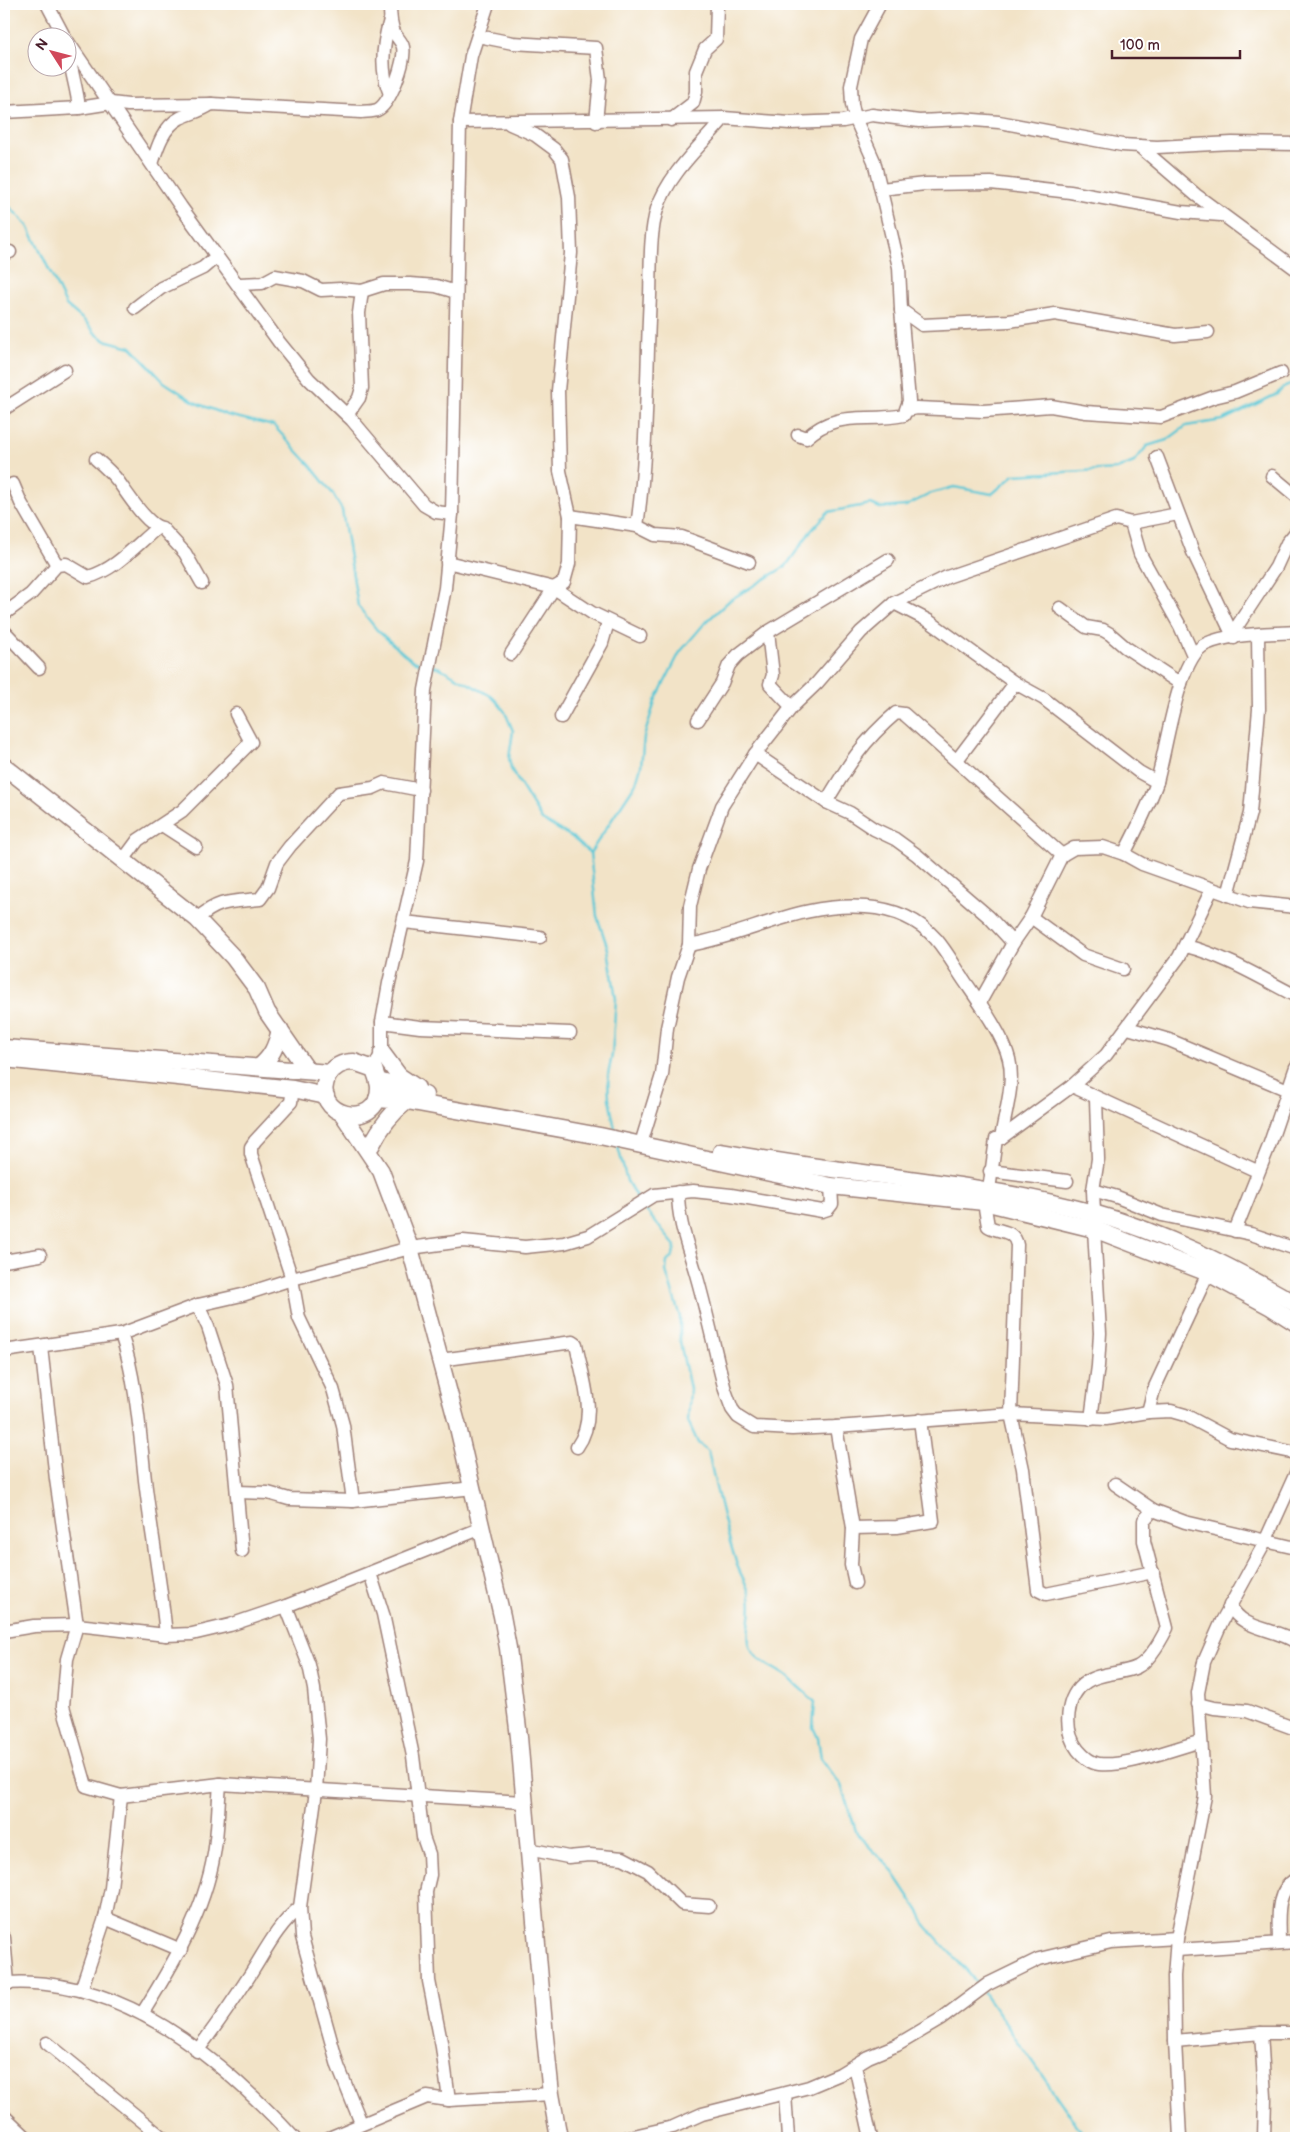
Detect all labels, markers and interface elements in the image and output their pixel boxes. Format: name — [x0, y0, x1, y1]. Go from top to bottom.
north arrow — [28, 28, 78, 78]
scale bar — [1112, 28, 1240, 60]
text: N — [32, 35, 52, 54]
text: 100 m — [1120, 36, 1160, 55]

